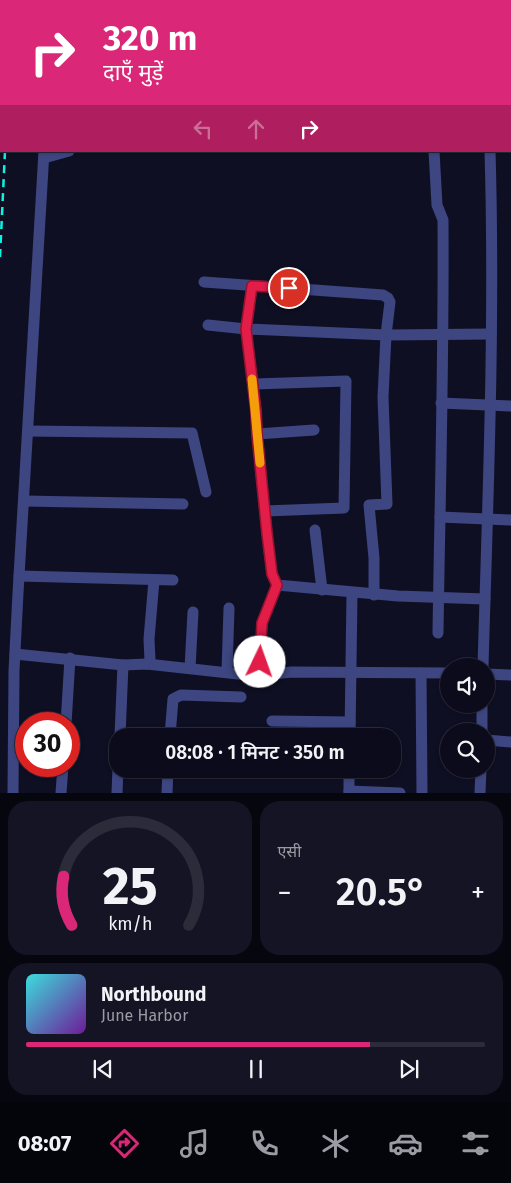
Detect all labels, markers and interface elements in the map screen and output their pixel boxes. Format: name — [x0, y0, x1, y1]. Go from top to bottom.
text: 320 m — [103, 17, 197, 59]
icon: right — [20, 20, 85, 85]
text: दाएँ मुड़ें — [103, 59, 163, 86]
icon: left — [189, 115, 217, 143]
icon: ahead — [242, 115, 270, 143]
icon: right — [295, 115, 323, 143]
pin — [268, 267, 310, 309]
icon: arrive — [275, 274, 303, 302]
position arrow — [233, 635, 285, 687]
map controls — [440, 658, 495, 778]
button: sound — [440, 658, 495, 713]
speed limit sign: 30 — [15, 712, 80, 777]
button: search — [440, 723, 495, 778]
text: 08:08 · 1 मिनट · 350 m — [165, 741, 345, 764]
text: एसी — [278, 842, 301, 861]
text: 25 — [102, 855, 157, 918]
text: 20.5° — [336, 869, 426, 915]
text: − — [278, 876, 292, 909]
text: + — [471, 876, 485, 909]
text: km/h — [108, 913, 152, 935]
text: Northbound — [101, 983, 206, 1006]
text: June Harbor — [101, 1006, 188, 1025]
icon: previous — [89, 1055, 117, 1083]
icon: pause — [242, 1055, 270, 1083]
icon: next — [395, 1055, 423, 1083]
icon: directions — [107, 1126, 142, 1161]
icon: music — [177, 1126, 212, 1161]
icon: phone — [247, 1126, 282, 1161]
icon: climate — [318, 1126, 353, 1161]
icon: car — [388, 1126, 423, 1161]
icon: filters — [458, 1126, 493, 1161]
text: 08:07 — [18, 1130, 71, 1157]

